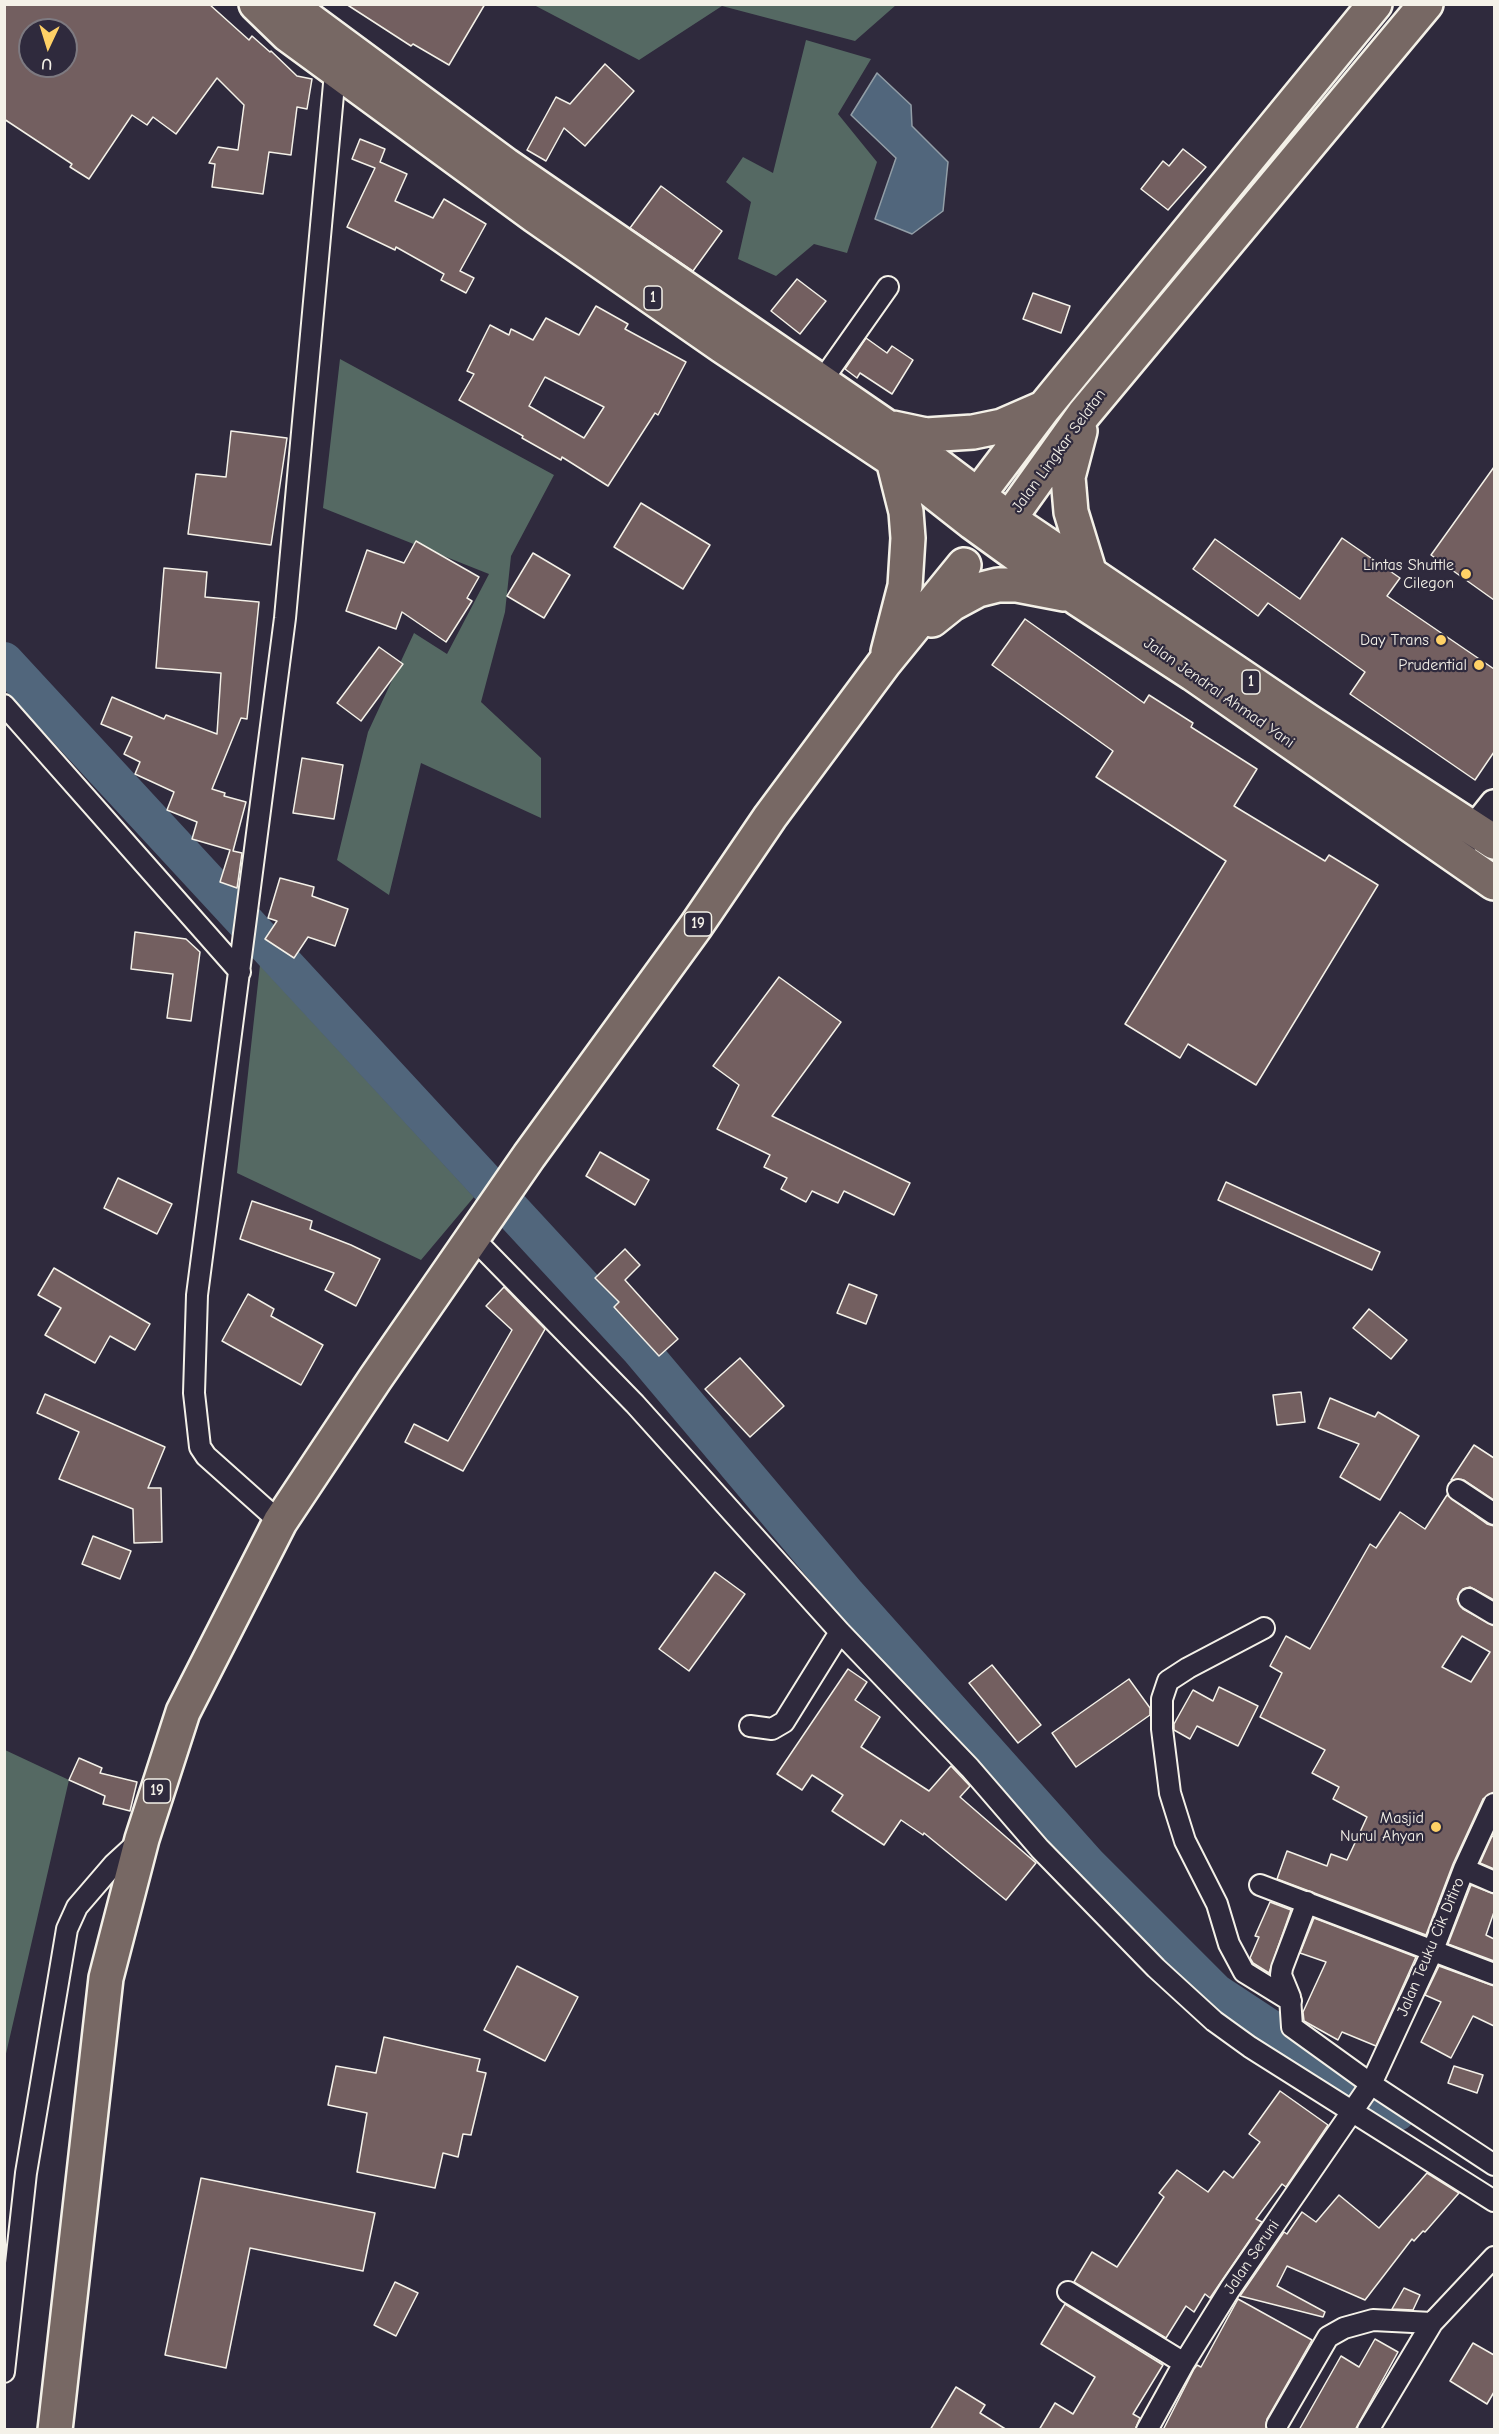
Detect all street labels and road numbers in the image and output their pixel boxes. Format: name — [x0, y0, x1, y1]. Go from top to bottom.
road number: 1 — [644, 286, 662, 310]
street label: Jalan Lingkar Selatan — [1008, 386, 1110, 516]
street label: Jalan Jendral Ahmad Yani — [1140, 634, 1298, 752]
road number: 1 — [1242, 670, 1260, 694]
road number: 19 — [684, 912, 712, 936]
road number: 19 — [144, 1779, 170, 1803]
street label: Jalan Teuku Cik Ditiro — [1393, 1875, 1469, 2019]
street label: Jalan Seruni — [1220, 2216, 1284, 2298]

